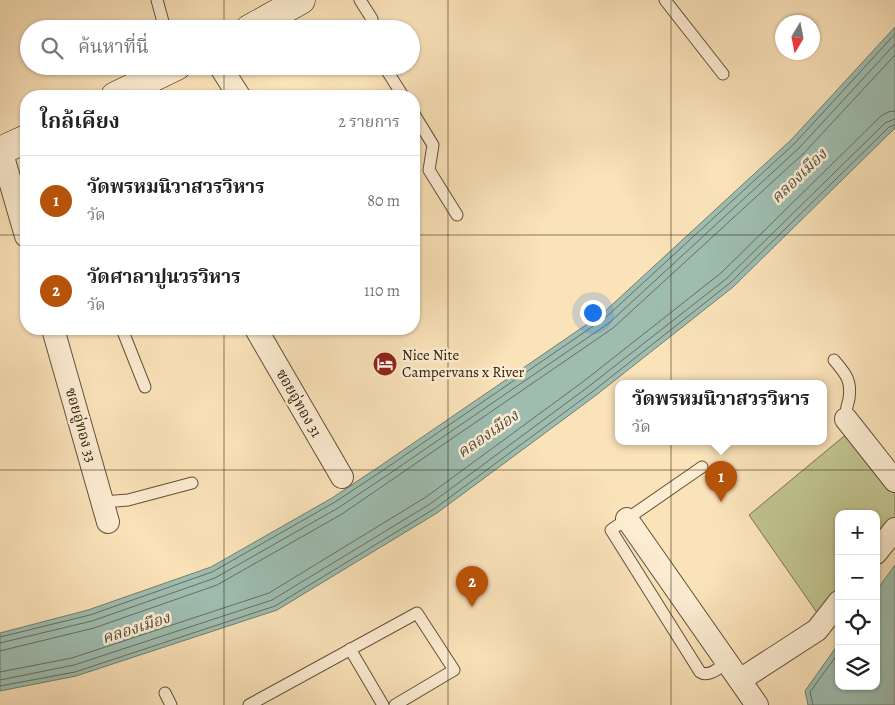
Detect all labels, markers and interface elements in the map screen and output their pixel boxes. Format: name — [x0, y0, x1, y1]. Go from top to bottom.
north arrow — [775, 15, 820, 60]
search box — [20, 20, 420, 75]
icon: search — [38, 34, 66, 62]
text: ค้นหาที่นี่ — [78, 34, 149, 60]
text: ใกล้เคียง — [40, 107, 120, 135]
text: 2 รายการ — [338, 111, 400, 133]
water label: คลองเมือง — [766, 143, 833, 208]
text: วัดพรหมนิวาสวรวิหาร — [87, 174, 265, 200]
text: 1 — [53, 190, 59, 212]
text: 80 m — [367, 190, 400, 212]
text: วัด — [87, 204, 106, 226]
text: วัดศาลาปูนวรวิหาร — [87, 264, 241, 290]
text: 2 — [52, 280, 60, 302]
text: 110 m — [364, 280, 400, 302]
text: วัด — [87, 294, 106, 316]
your location — [580, 300, 606, 326]
place label: Nice Nite Campervans x River — [402, 345, 525, 382]
hotel icon: Nice Nite Campervans x River — [372, 351, 398, 377]
street label: ซอยอู่ทอง 31 — [271, 365, 327, 441]
popup — [615, 380, 827, 445]
street label: ซอยอู่ทอง 33 — [61, 385, 101, 465]
text: วัดพรหมนิวาสวรวิหาร — [632, 386, 810, 412]
water label: คลองเมือง — [453, 404, 524, 463]
text: วัด — [632, 416, 651, 438]
pin: 1 — [705, 461, 737, 502]
map controls — [835, 510, 880, 690]
button: + — [835, 510, 880, 555]
button: − — [835, 555, 880, 600]
pin: 2 — [456, 566, 488, 607]
button: locate — [835, 600, 880, 645]
water label: คลองเมือง — [99, 606, 174, 649]
button: layers — [835, 645, 880, 690]

